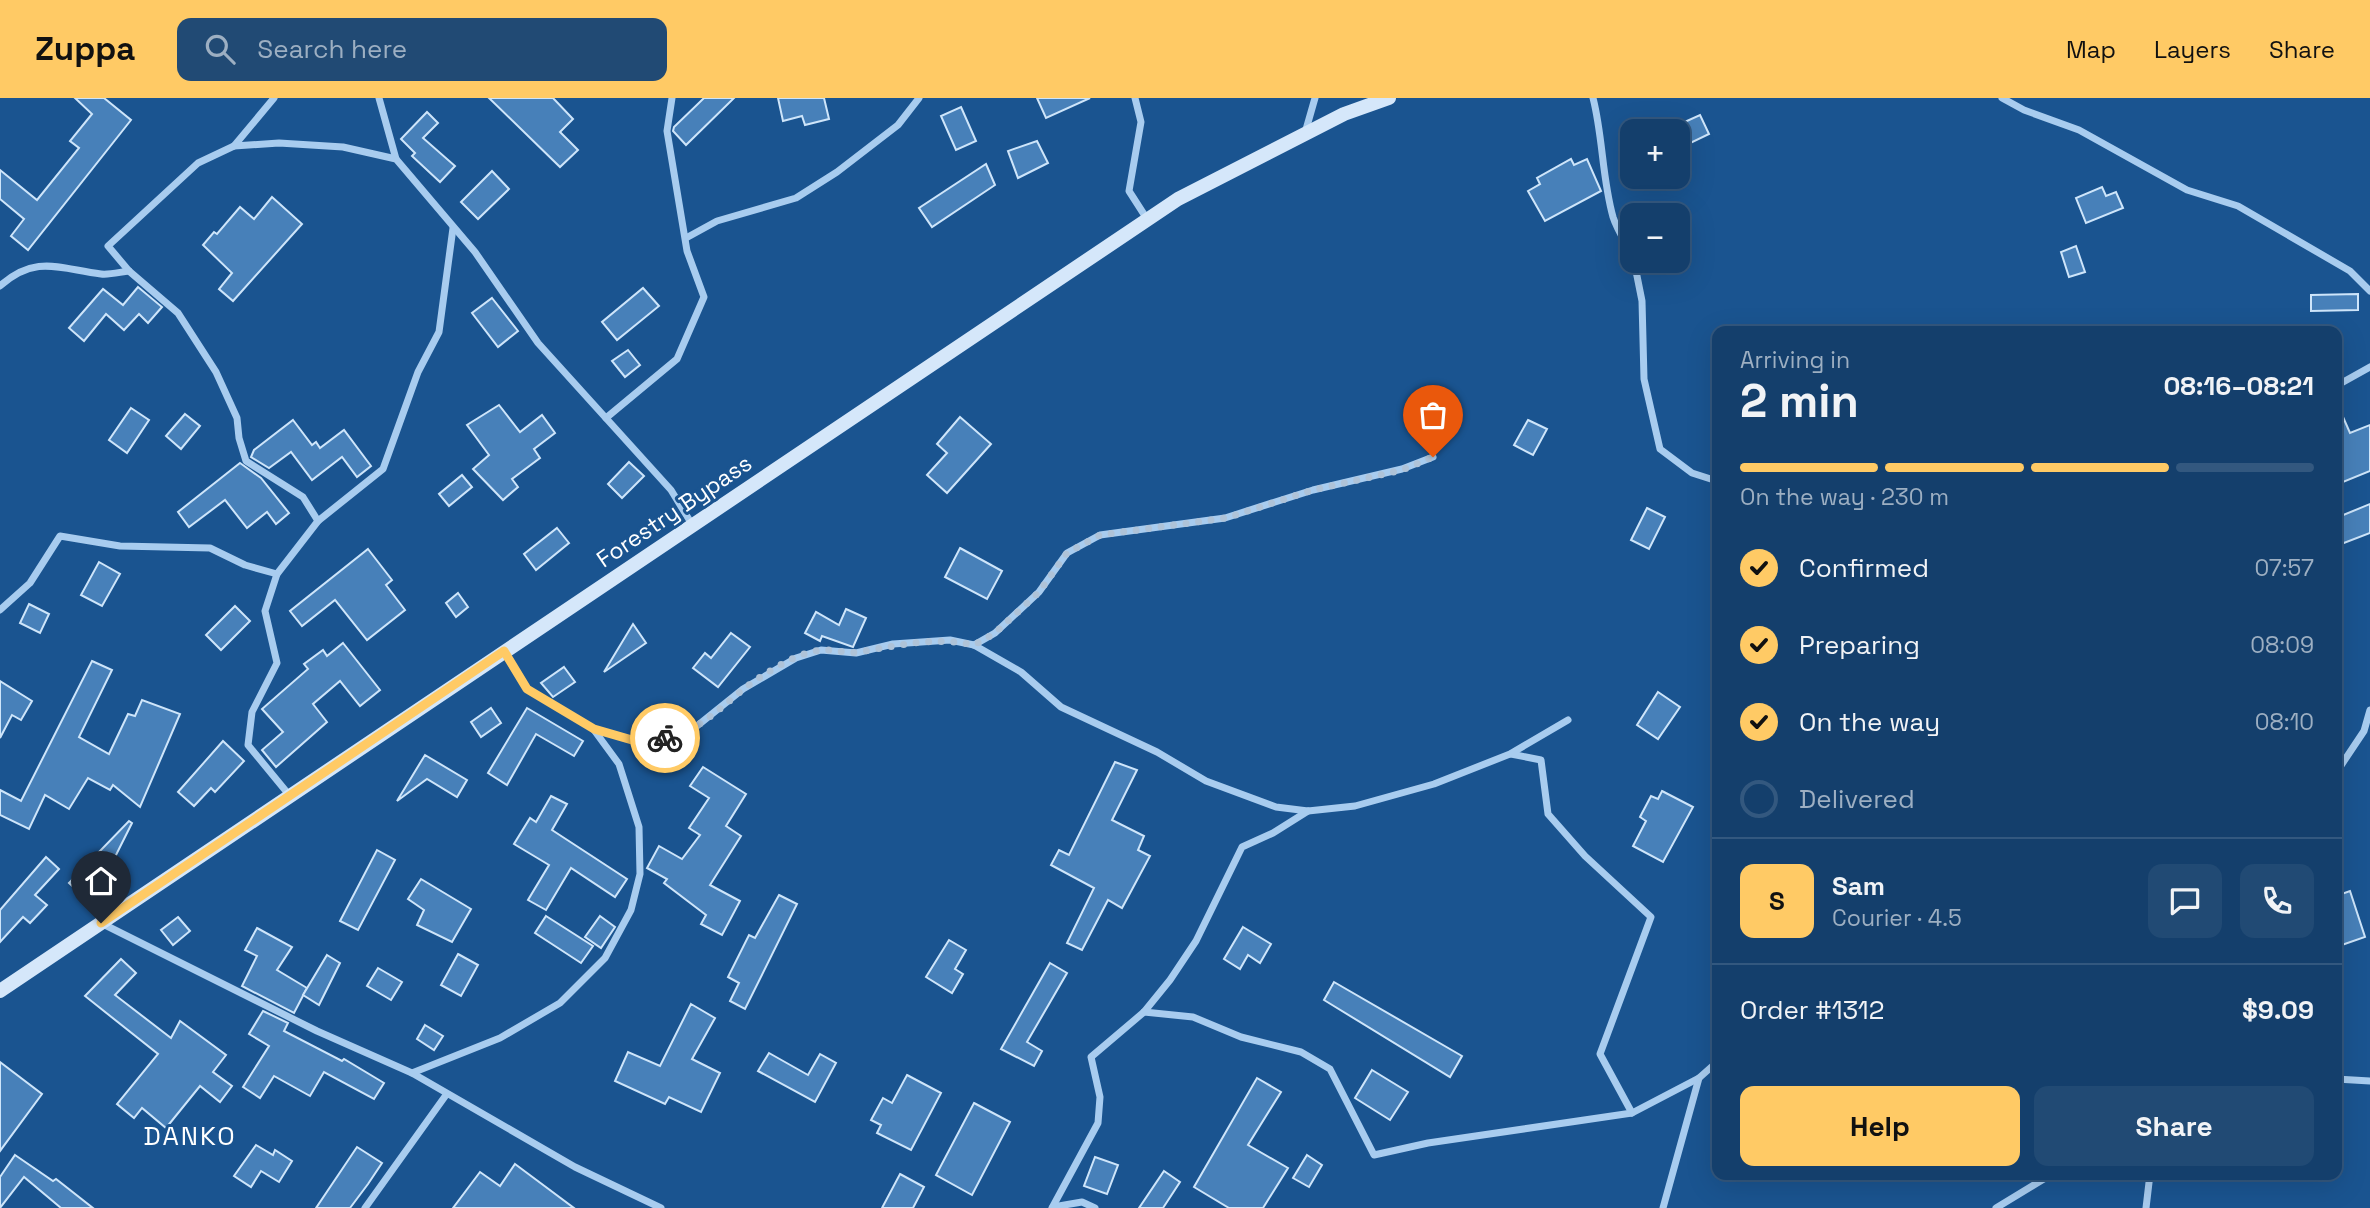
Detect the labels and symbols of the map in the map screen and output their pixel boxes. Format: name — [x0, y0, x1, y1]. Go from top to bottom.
pin — [1403, 385, 1463, 457]
street label: Forestry Bypass — [591, 448, 757, 574]
courier — [630, 703, 700, 773]
pin — [71, 851, 131, 923]
district label: DANKO — [143, 1119, 237, 1153]

